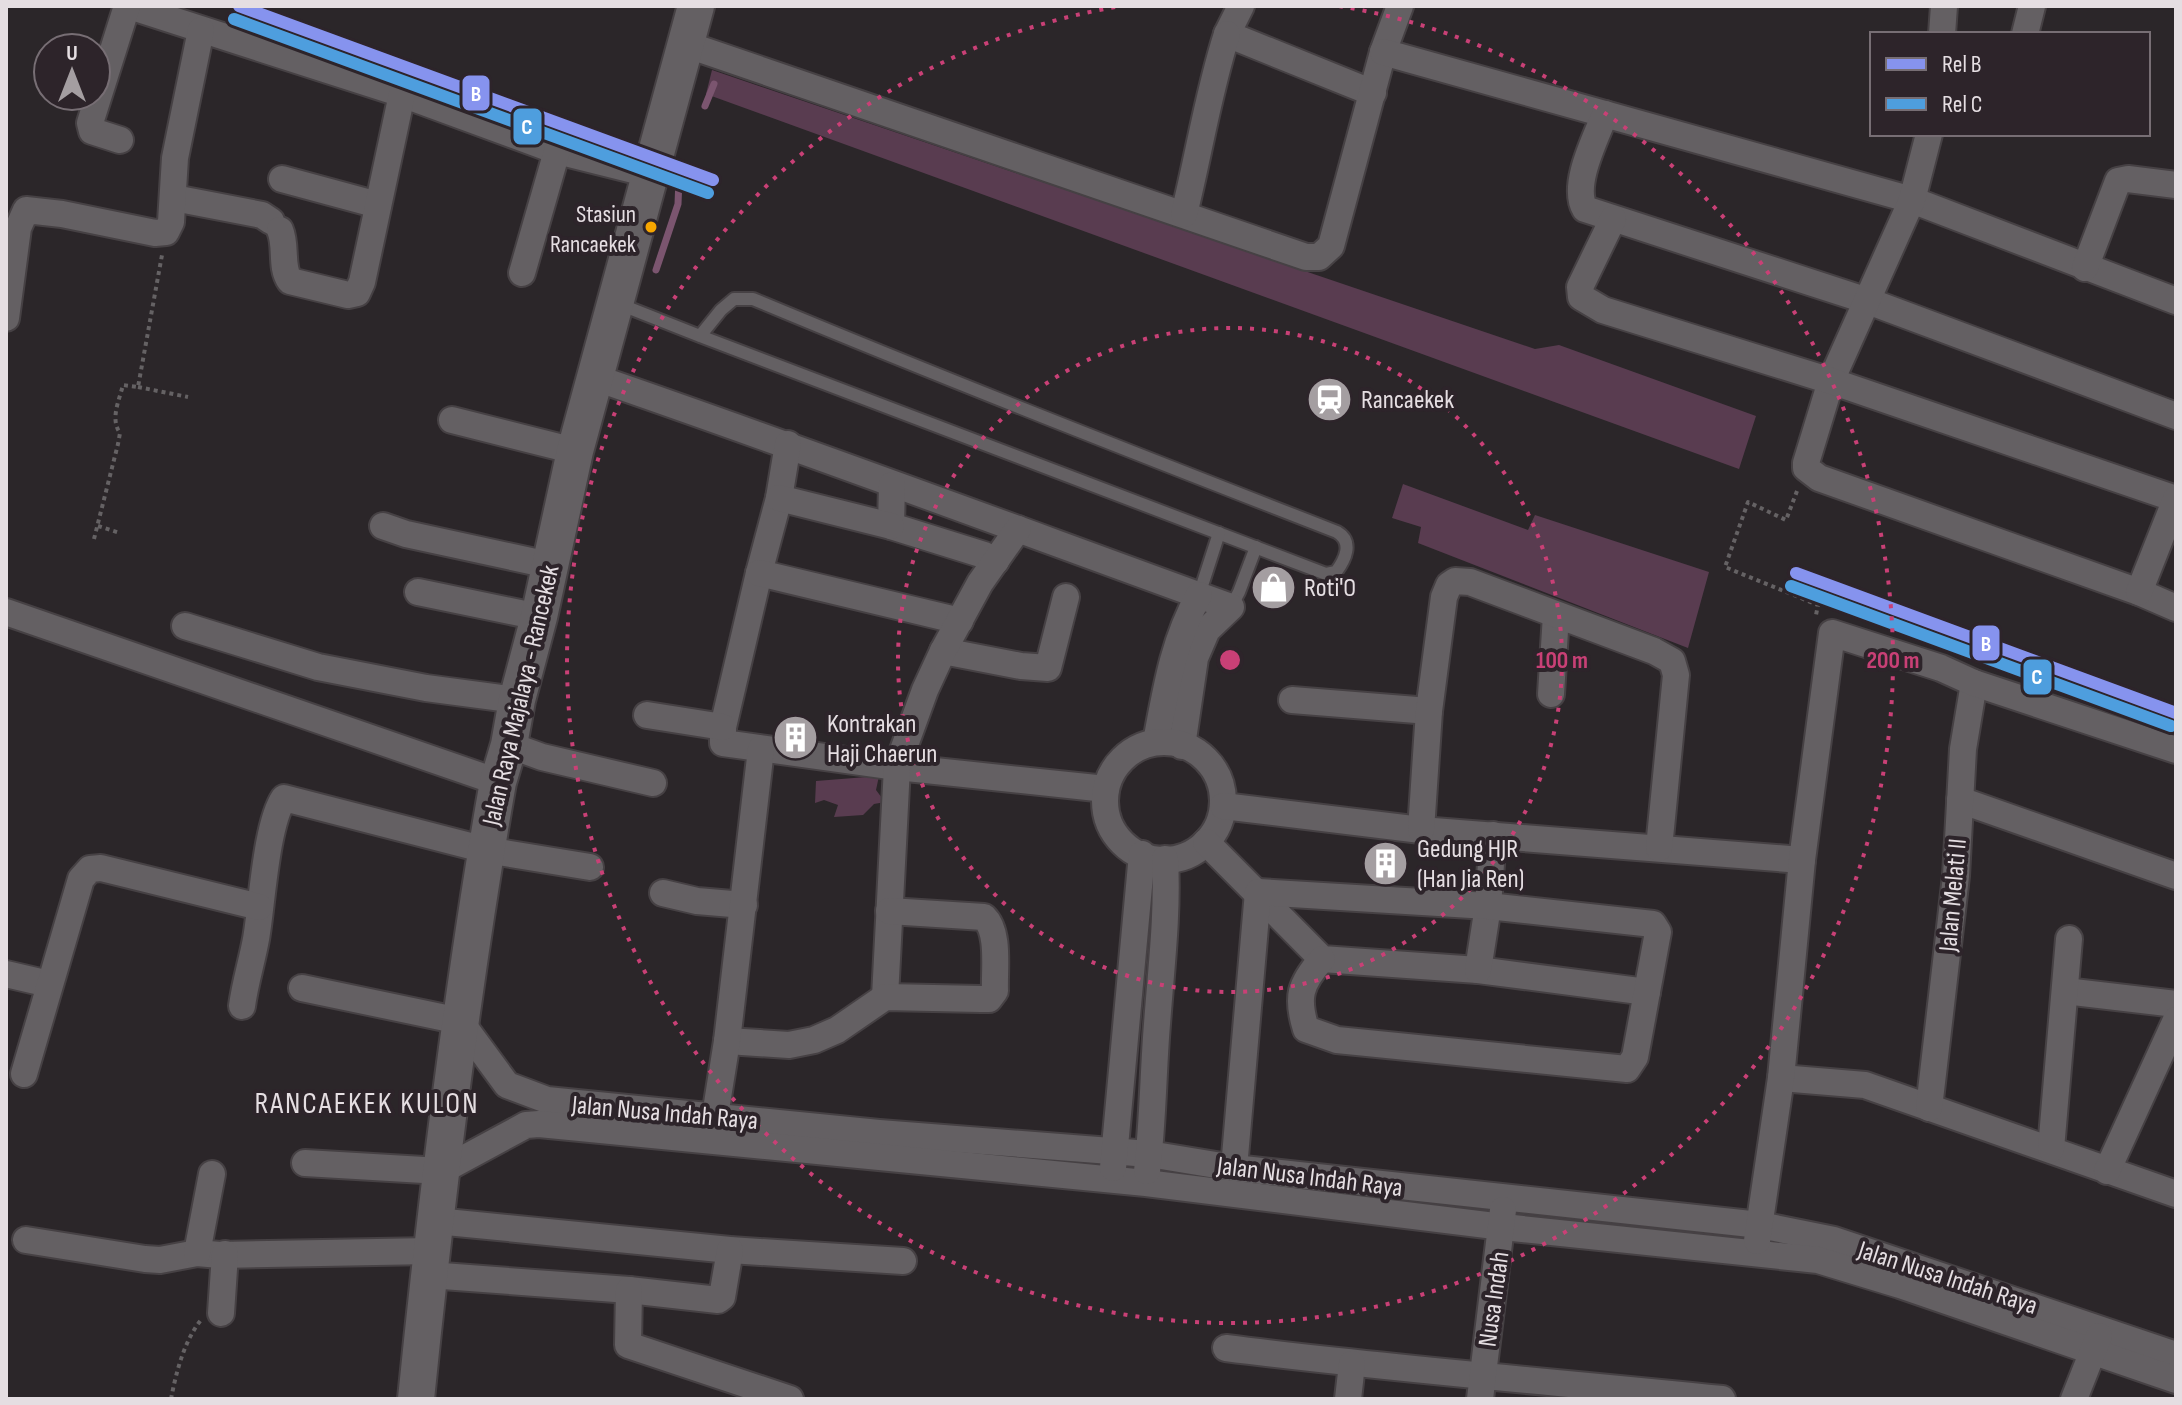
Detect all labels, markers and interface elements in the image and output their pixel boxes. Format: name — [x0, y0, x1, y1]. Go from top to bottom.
north arrow — [32, 32, 112, 112]
legend — [1870, 32, 2150, 136]
text: U — [66, 40, 78, 67]
text: Rel B — [1942, 50, 1981, 79]
line badge: B — [461, 74, 491, 112]
text: B — [471, 81, 481, 108]
text: Rel C — [1942, 90, 1982, 119]
line badge: C — [512, 107, 543, 146]
text: C — [521, 114, 533, 141]
place label: Stasiun Rancaekek — [550, 200, 636, 259]
marker: Stasiun Rancaekek — [643, 219, 659, 235]
station icon: Rancaekek — [1306, 375, 1354, 423]
place label: Rancaekek — [1361, 385, 1454, 416]
street label: Jalan Raya Majalaya - Rancekek — [476, 562, 567, 830]
shop icon: Roti'O — [1249, 563, 1297, 611]
place label: Roti'O — [1304, 573, 1356, 604]
line badge: B — [1971, 624, 2001, 662]
text: B — [1981, 631, 1991, 658]
centre of rings — [1216, 646, 1244, 674]
text: 100 m — [1536, 646, 1588, 675]
text: 200 m — [1866, 646, 1920, 675]
line badge: C — [2022, 658, 2053, 696]
text: C — [2031, 664, 2043, 691]
place label: Kontrakan Haji Chaerun — [827, 709, 938, 770]
building icon: Kontrakan Haji Chaerun — [772, 714, 820, 762]
place label: Gedung HJR (Han Jia Ren) — [1417, 834, 1524, 895]
street label: Jalan Melati II — [1933, 837, 1974, 954]
building icon: Gedung HJR (Han Jia Ren) — [1362, 839, 1410, 887]
district label: RANCAEKEK KULON — [255, 1086, 479, 1122]
street label: Jalan Nusa Indah Raya — [570, 1090, 759, 1137]
street label: Jalan Nusa Indah Raya — [1214, 1151, 1404, 1204]
street label: Jalan Nusa Indah Raya — [1853, 1235, 2041, 1322]
street label: Nusa Indah — [1472, 1250, 1517, 1349]

